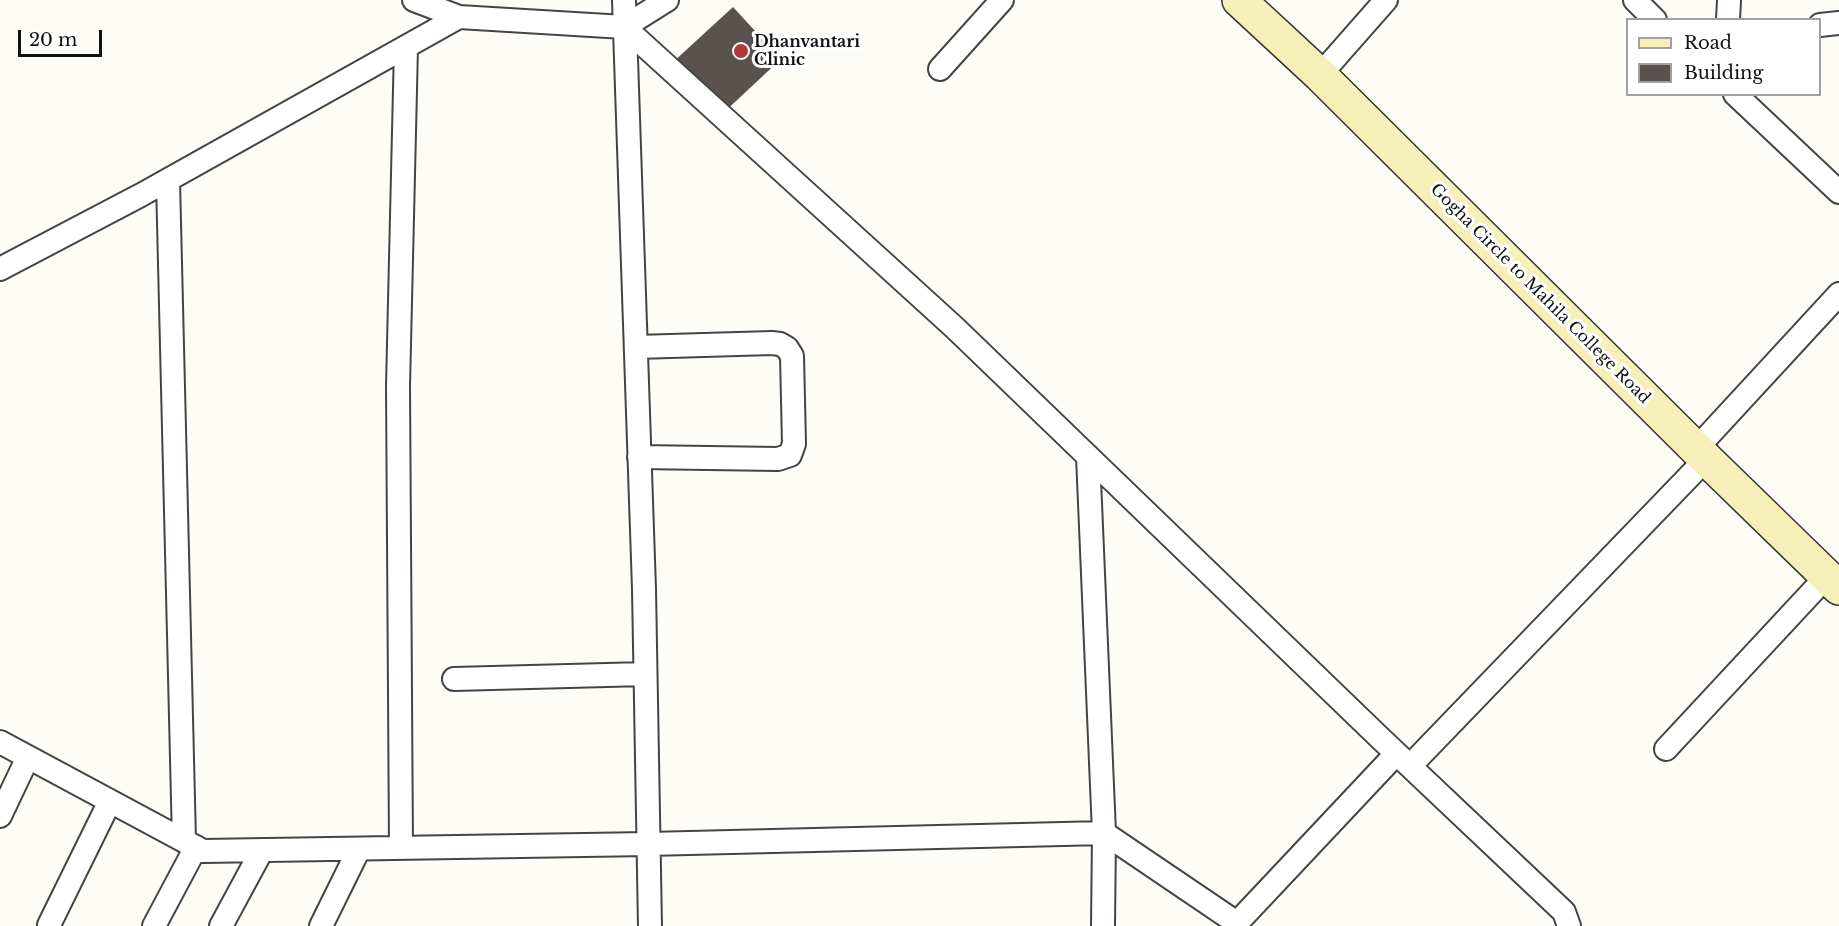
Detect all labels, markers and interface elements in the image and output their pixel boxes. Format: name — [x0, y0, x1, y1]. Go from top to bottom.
scale bar — [21, 18, 105, 56]
legend — [1626, 18, 1821, 96]
text: 20 m — [29, 29, 77, 51]
place label: Dhanvantari Clinic — [754, 32, 860, 70]
text: Road — [1684, 32, 1732, 54]
marker: Dhanvantari Clinic — [732, 42, 750, 60]
text: Building — [1684, 62, 1763, 84]
street label: Gogha Circle to Mahila College Road — [1426, 180, 1654, 408]

